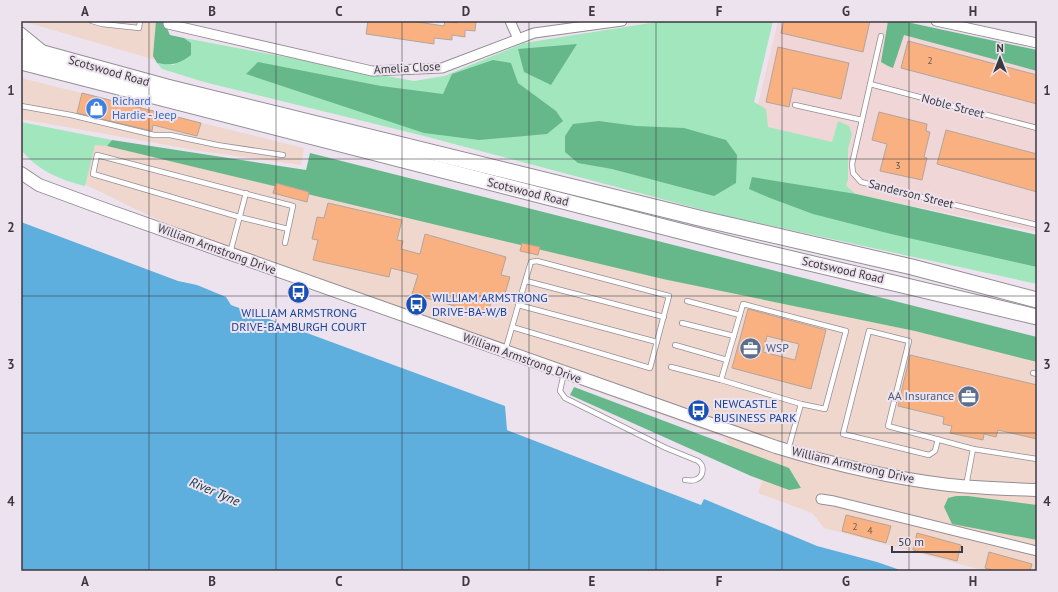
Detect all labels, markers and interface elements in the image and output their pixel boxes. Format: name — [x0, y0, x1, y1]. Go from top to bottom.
text: A — [81, 3, 89, 20]
text: B — [208, 3, 216, 20]
text: C — [335, 3, 343, 20]
text: D — [462, 3, 470, 20]
text: E — [589, 3, 596, 20]
text: F — [716, 3, 723, 20]
text: G — [842, 3, 850, 20]
text: H — [969, 3, 977, 20]
north arrow — [980, 38, 1020, 78]
text: N — [996, 41, 1004, 55]
street label: Scotswood Road — [67, 52, 151, 89]
house number: 2 — [927, 54, 933, 67]
street label: Amelia Close — [373, 58, 441, 77]
text: 1 — [7, 82, 15, 99]
text: 1 — [1043, 82, 1051, 99]
street label: Noble Street — [920, 90, 986, 121]
place label: Richard Hardie - Jeep — [112, 93, 177, 122]
shop icon: Richard Hardie - Jeep — [84, 95, 110, 121]
house number: 3 — [895, 159, 901, 172]
street label: Scotswood Road — [486, 174, 571, 209]
street label: Sanderson Street — [867, 176, 955, 211]
text: 2 — [7, 219, 15, 236]
text: 2 — [1043, 219, 1051, 236]
street label: William Armstrong Drive — [156, 220, 279, 277]
street label: Scotswood Road — [801, 253, 886, 286]
bus stop icon: WILLIAM ARMSTRONG DRIVE-BAMBURGH COURT — [286, 279, 312, 305]
place label: WILLIAM ARMSTRONG DRIVE-BA-W/B — [432, 290, 548, 319]
bus stop icon: WILLIAM ARMSTRONG DRIVE-BA-W/B — [403, 292, 429, 318]
place label: WILLIAM ARMSTRONG DRIVE-BAMBURGH COURT — [231, 305, 367, 334]
street label: William Armstrong Drive — [461, 329, 584, 386]
office icon: WSP — [738, 335, 764, 361]
place label: WSP — [766, 340, 789, 355]
text: 3 — [7, 356, 15, 373]
text: 3 — [1043, 356, 1051, 373]
office icon: AA Insurance — [956, 383, 982, 409]
place label: AA Insurance — [888, 388, 954, 403]
place label: NEWCASTLE BUSINESS PARK — [714, 396, 797, 425]
bus stop icon: NEWCASTLE BUSINESS PARK — [685, 398, 711, 424]
street label: William Armstrong Drive — [790, 443, 916, 486]
water label: River Tyne — [187, 473, 243, 510]
text: 4 — [7, 493, 15, 510]
text: 4 — [1043, 493, 1051, 510]
house number: 2 — [852, 520, 858, 533]
house number: 4 — [867, 524, 873, 537]
scale bar — [892, 528, 962, 554]
text: 50 m — [898, 534, 924, 549]
text: A — [81, 573, 89, 590]
text: B — [208, 573, 216, 590]
text: C — [335, 573, 343, 590]
text: D — [462, 573, 470, 590]
text: E — [589, 573, 596, 590]
text: F — [716, 573, 723, 590]
text: G — [842, 573, 850, 590]
text: H — [969, 573, 977, 590]

